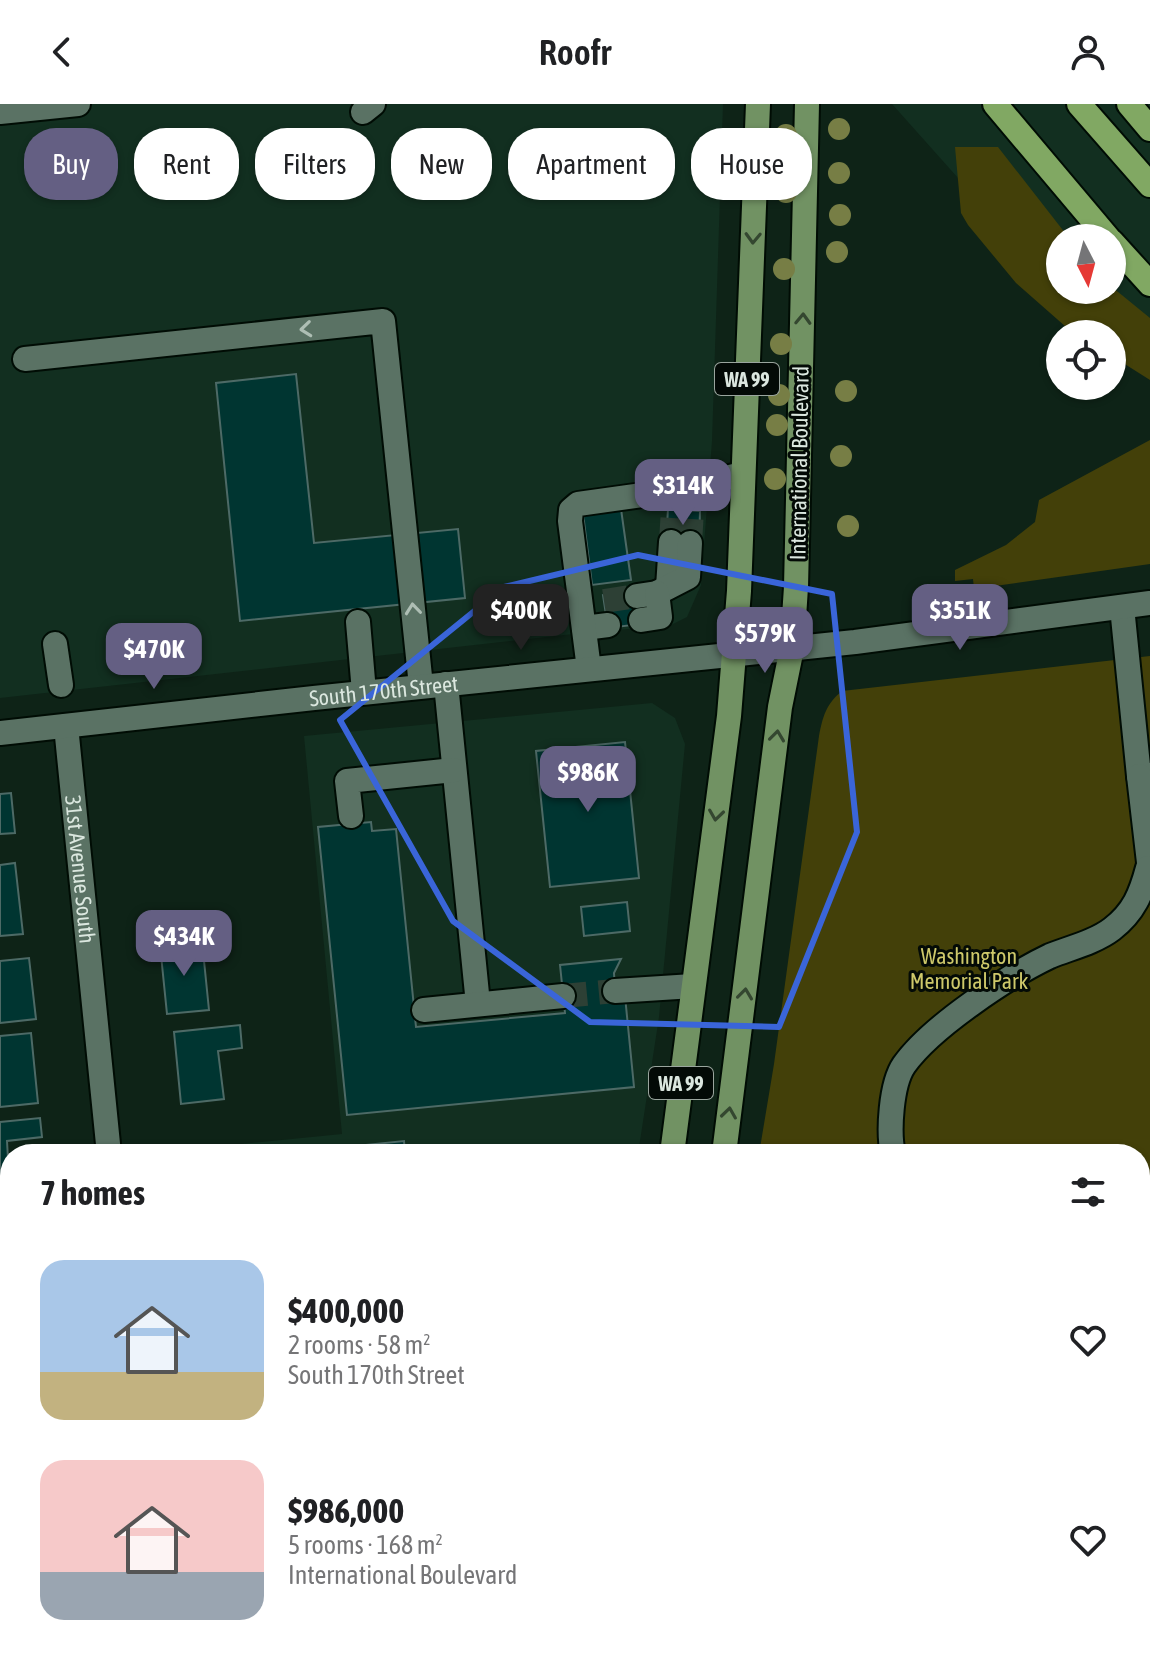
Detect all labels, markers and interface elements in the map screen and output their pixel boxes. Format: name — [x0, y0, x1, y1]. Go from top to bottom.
icon: back — [40, 30, 84, 74]
icon: person — [1066, 30, 1110, 74]
text: Roofr — [539, 31, 611, 73]
chip: Buy — [24, 128, 118, 200]
chip: Rent — [134, 128, 239, 200]
chip: Filters — [255, 128, 375, 200]
chip: New — [391, 128, 492, 200]
chip: Apartment — [508, 128, 675, 200]
chip: House — [691, 128, 812, 200]
north arrow — [1046, 224, 1126, 304]
map controls — [1046, 224, 1126, 400]
one-way arrow — [744, 232, 761, 245]
one-way arrow — [795, 312, 812, 325]
button: locate — [1046, 320, 1126, 400]
one-way arrow — [299, 321, 312, 338]
road number: WA 99 — [715, 363, 779, 395]
street label: International Boulevard — [784, 366, 814, 560]
pin: $314K — [627, 459, 739, 527]
text: $314K — [653, 470, 713, 500]
pin: $400K — [465, 584, 577, 652]
pin: $351K — [904, 584, 1016, 652]
text: $400K — [491, 595, 551, 625]
text: $351K — [930, 595, 990, 625]
one-way arrow — [405, 602, 422, 615]
pin: $579K — [709, 607, 821, 675]
text: $579K — [735, 618, 795, 648]
pin: $470K — [98, 623, 210, 691]
text: $470K — [124, 634, 184, 664]
street label: South 170th Street — [308, 670, 459, 711]
one-way arrow — [769, 729, 786, 742]
pin: $986K — [532, 746, 644, 814]
text: $986K — [558, 757, 618, 787]
street label: 31st Avenue South — [60, 794, 101, 945]
one-way arrow — [707, 809, 724, 822]
pin: $434K — [128, 910, 240, 978]
text: $434K — [154, 921, 214, 951]
park label: Washington Memorial Park — [910, 943, 1028, 994]
one-way arrow — [736, 987, 753, 1001]
road number: WA 99 — [649, 1067, 713, 1099]
one-way arrow — [721, 1106, 738, 1119]
icon: filters — [1066, 1170, 1110, 1214]
text: 7 homes — [40, 1173, 145, 1212]
text: $400,000 — [288, 1291, 404, 1330]
icon: home — [104, 1292, 200, 1388]
icon: heart — [1066, 1318, 1110, 1362]
text: 2 rooms · 58 m² — [288, 1330, 430, 1360]
text: South 170th Street — [288, 1360, 465, 1390]
text: $986,000 — [288, 1491, 404, 1530]
icon: home — [104, 1492, 200, 1588]
icon: heart — [1066, 1518, 1110, 1562]
text: 5 rooms · 168 m² — [288, 1530, 443, 1560]
text: International Boulevard — [288, 1560, 517, 1590]

